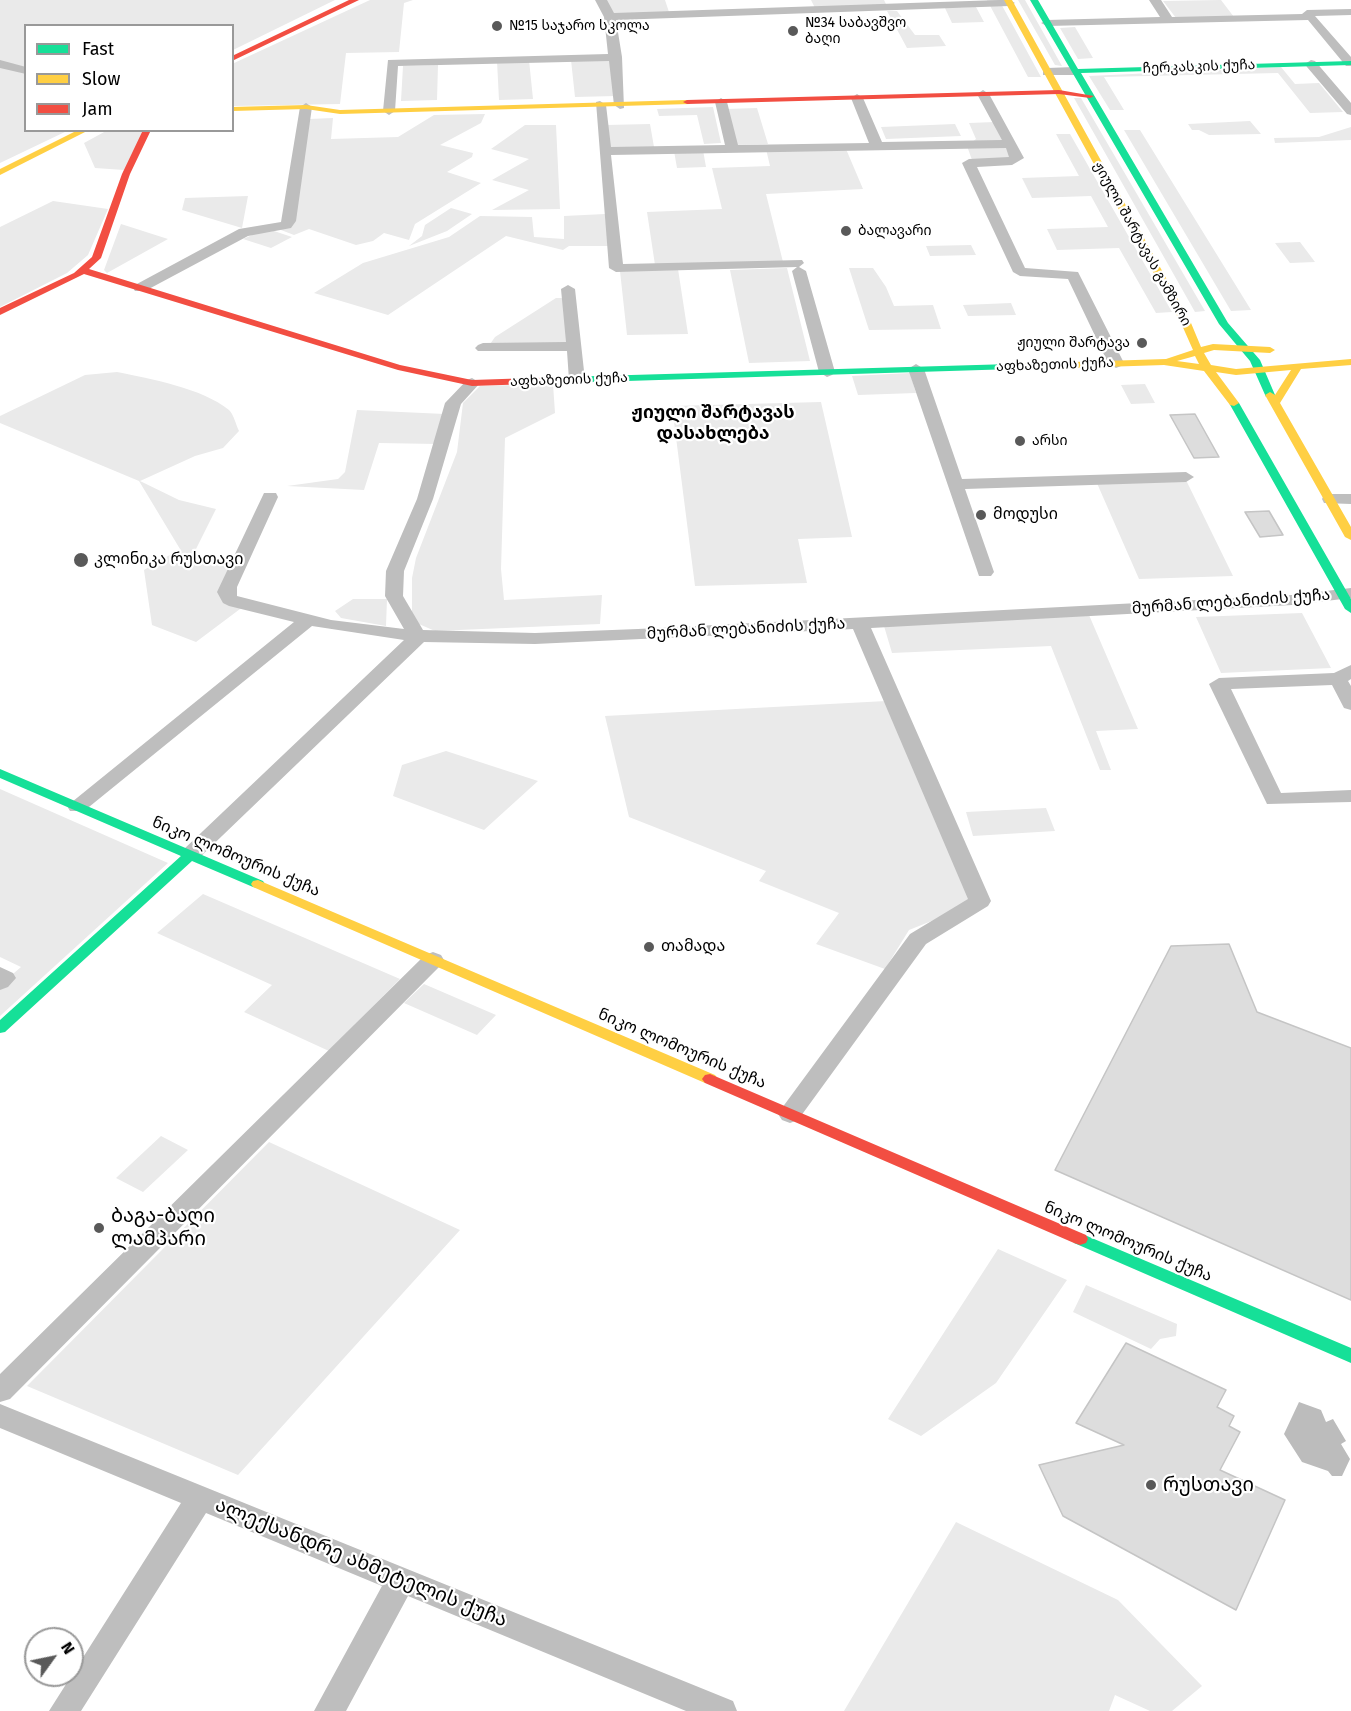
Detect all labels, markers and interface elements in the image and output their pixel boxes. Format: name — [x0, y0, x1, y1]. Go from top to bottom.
place label: №34 საბავშვო ბაღი — [805, 15, 906, 48]
place label: №15 საჯარო სკოლა — [509, 18, 650, 34]
marker: №15 საჯარო სკოლა — [490, 19, 504, 33]
legend — [24, 24, 234, 132]
marker: №34 საბავშვო ბაღი — [786, 24, 800, 38]
text: Fast — [82, 38, 114, 60]
street label: ჩერკასკის ქუჩა — [1142, 57, 1256, 77]
text: Slow — [82, 68, 120, 90]
text: Jam — [82, 98, 113, 120]
street label: ჟიული შარტავას გამზირი — [1090, 159, 1194, 329]
place label: ბალავარი — [858, 223, 932, 239]
marker: ბალავარი — [839, 224, 853, 238]
place label: ჟიული შარტავა — [1017, 335, 1130, 351]
marker: ჟიული შარტავა — [1135, 336, 1149, 350]
street label: აფხაზეთის ქუჩა — [996, 355, 1114, 375]
street label: აფხაზეთის ქუჩა — [510, 370, 628, 390]
district label: ჟიული შარტავას დასახლება — [631, 402, 795, 444]
place label: არსი — [1032, 433, 1067, 449]
marker: არსი — [1013, 434, 1027, 448]
place label: მოდუსი — [993, 505, 1058, 525]
marker: მოდუსი — [974, 508, 988, 522]
place label: კლინიკა რუსთავი — [94, 550, 243, 570]
marker: კლინიკა რუსთავი — [72, 551, 90, 569]
street label: მურმან ლებანიძის ქუჩა — [1131, 585, 1331, 619]
street label: მურმან ლებანიძის ქუჩა — [646, 614, 846, 644]
street label: ნიკო ლომოურის ქუჩა — [149, 813, 323, 901]
place label: თამადა — [661, 937, 725, 957]
marker: თამადა — [642, 940, 656, 954]
street label: ნიკო ლომოურის ქუჩა — [595, 1005, 769, 1093]
street label: ნიკო ლომოურის ქუჩა — [1041, 1198, 1215, 1286]
place label: ბაგა-ბაღი ლამპარი — [111, 1204, 215, 1251]
marker: ბაგა-ბაღი ლამპარი — [92, 1221, 106, 1235]
place label: რუსთავი — [1163, 1473, 1254, 1497]
marker: რუსთავი — [1144, 1478, 1158, 1492]
street label: ალექსანდრე ახმეტელის ქუჩა — [211, 1493, 511, 1633]
north arrow — [24, 1627, 84, 1687]
text: N — [57, 1638, 79, 1658]

